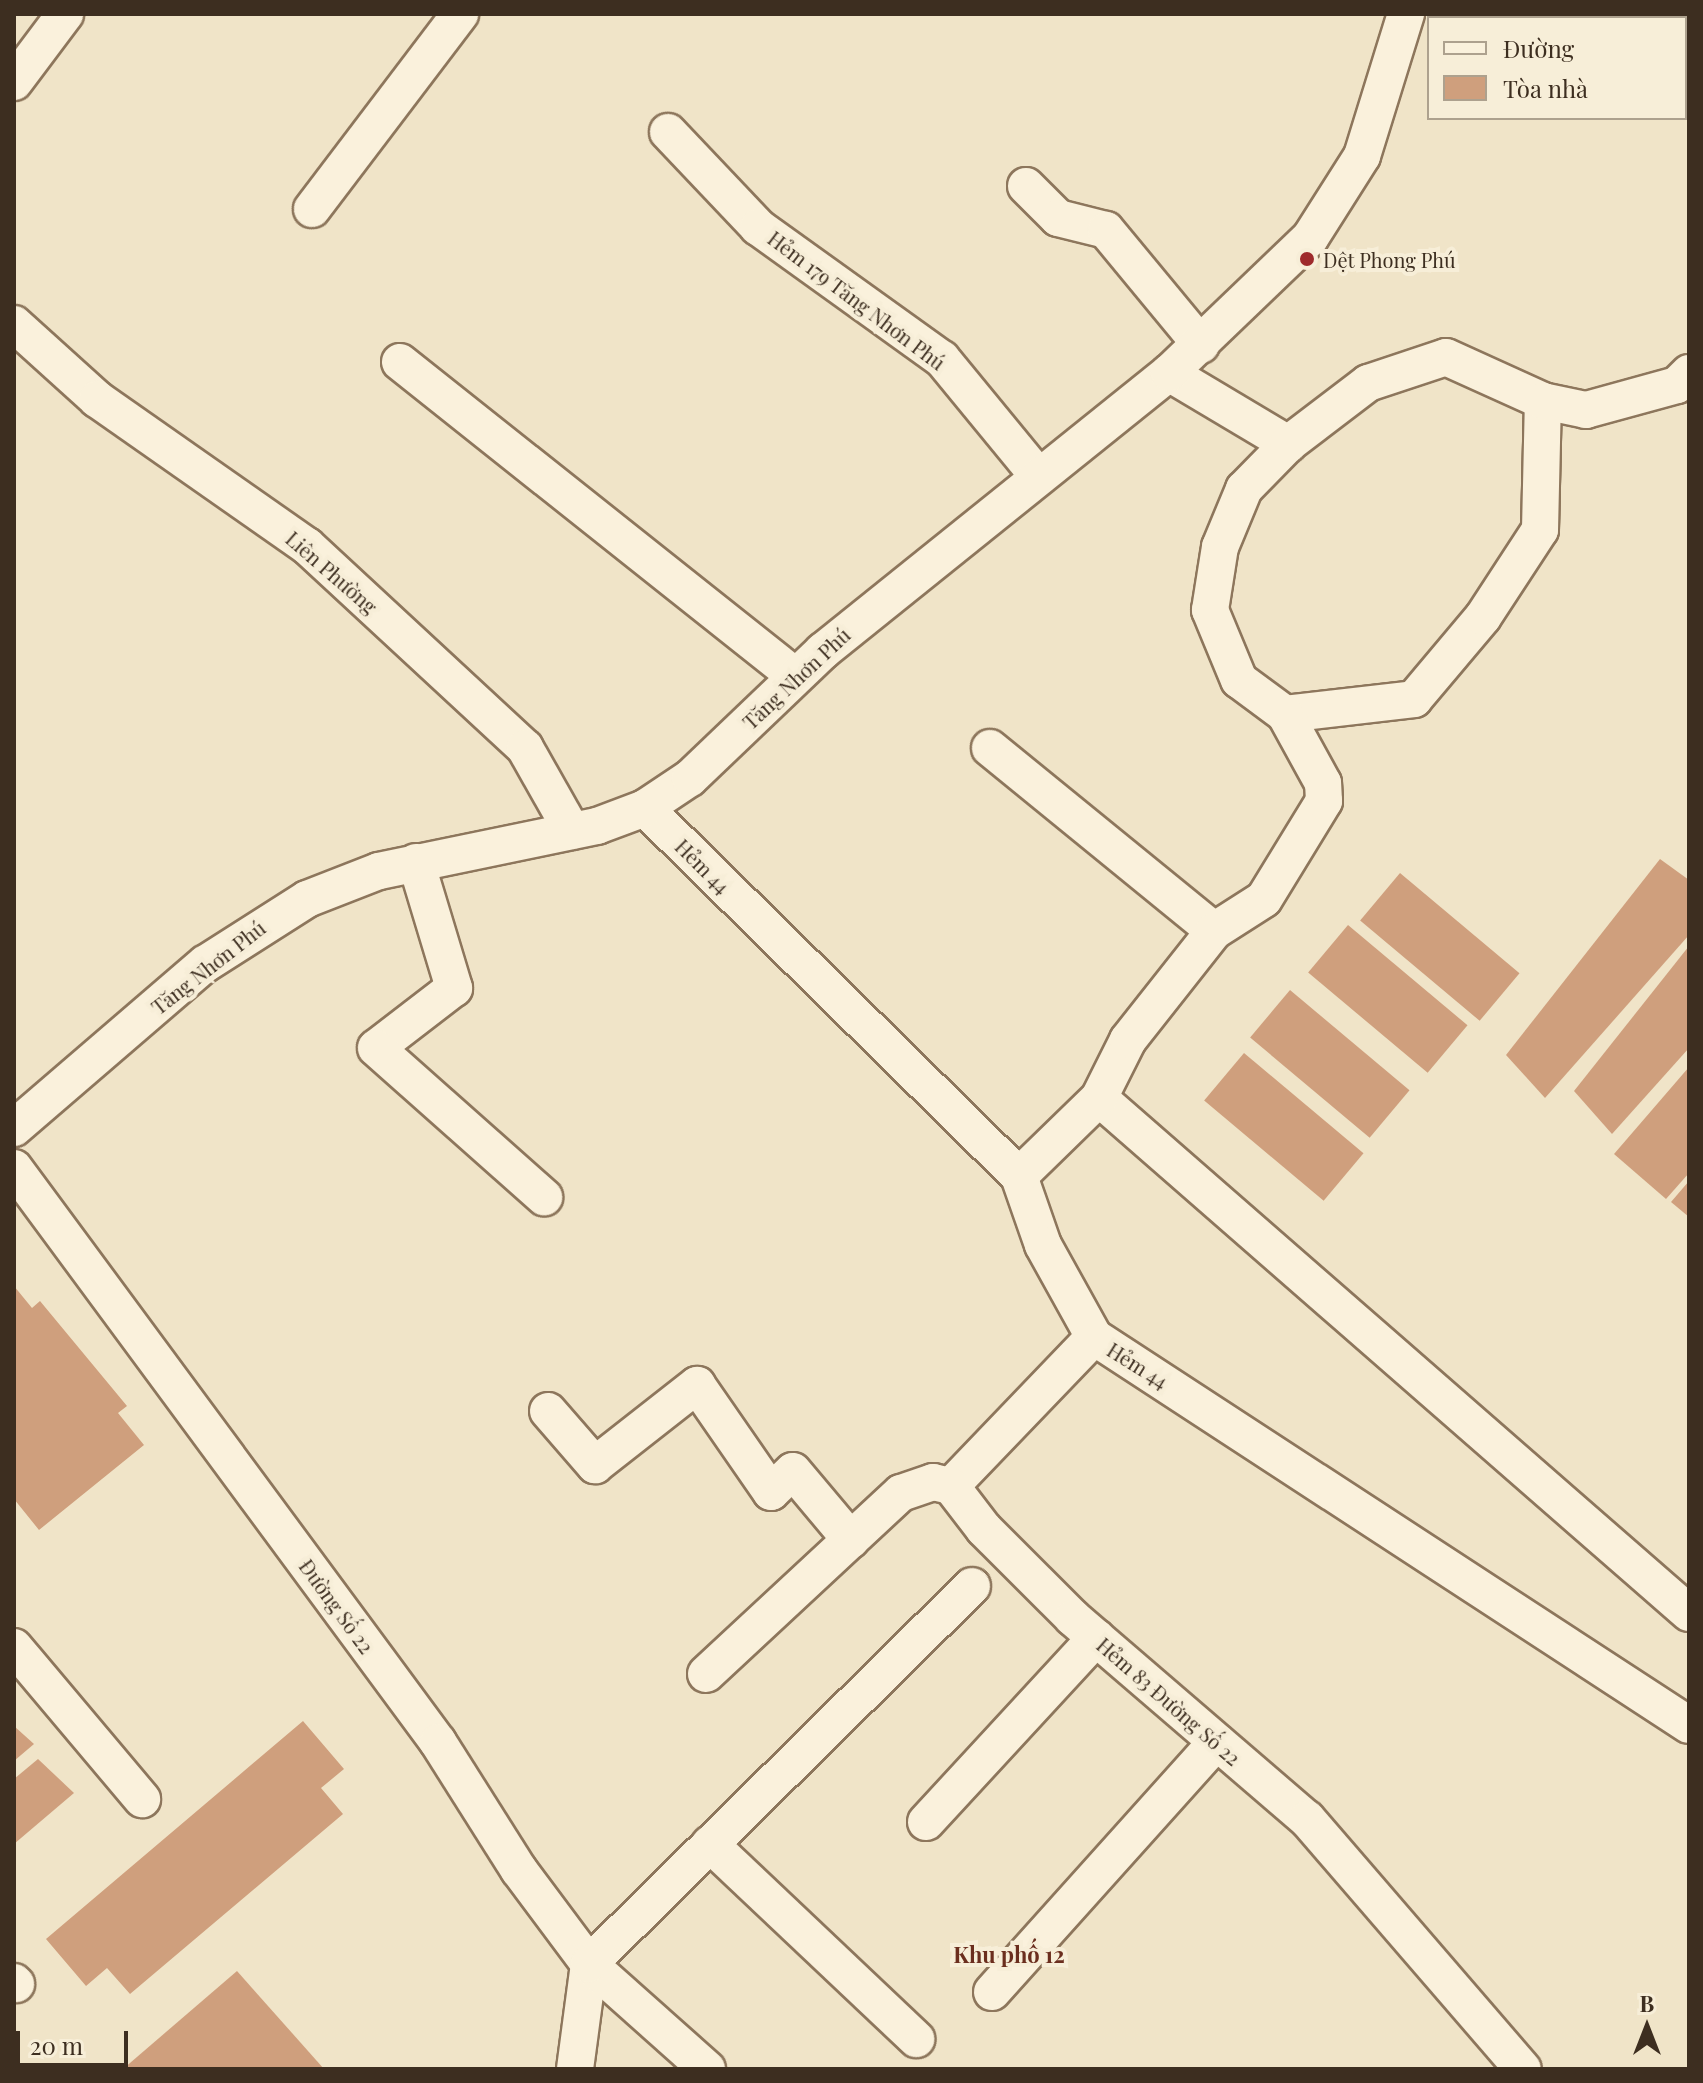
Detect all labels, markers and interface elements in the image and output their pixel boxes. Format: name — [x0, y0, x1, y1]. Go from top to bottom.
legend — [1427, 16, 1687, 120]
text: Đường — [1503, 32, 1574, 64]
text: Tòa nhà — [1503, 72, 1588, 104]
street label: Hẻm 179 Tăng Nhơn Phú — [764, 225, 950, 375]
place label: Dệt Phong Phú — [1323, 247, 1456, 271]
marker: Dệt Phong Phú — [1298, 250, 1316, 268]
street label: Liên Phường — [282, 526, 382, 618]
street label: Tăng Nhơn Phú — [737, 622, 855, 734]
street label: Hẻm 44 — [671, 834, 735, 898]
street label: Tăng Nhơn Phú — [146, 915, 270, 1019]
street label: Hẻm 44 — [1103, 1337, 1173, 1393]
street label: Đường Số 22 — [295, 1554, 379, 1658]
street label: Hẻm 83 Đường Số 22 — [1092, 1632, 1246, 1770]
district label: Khu phố 12 — [953, 1942, 1065, 1968]
north arrow — [1607, 1987, 1687, 2067]
text: B — [1640, 1988, 1654, 2018]
scale bar — [20, 2015, 132, 2065]
text: 20 m — [30, 2029, 83, 2061]

